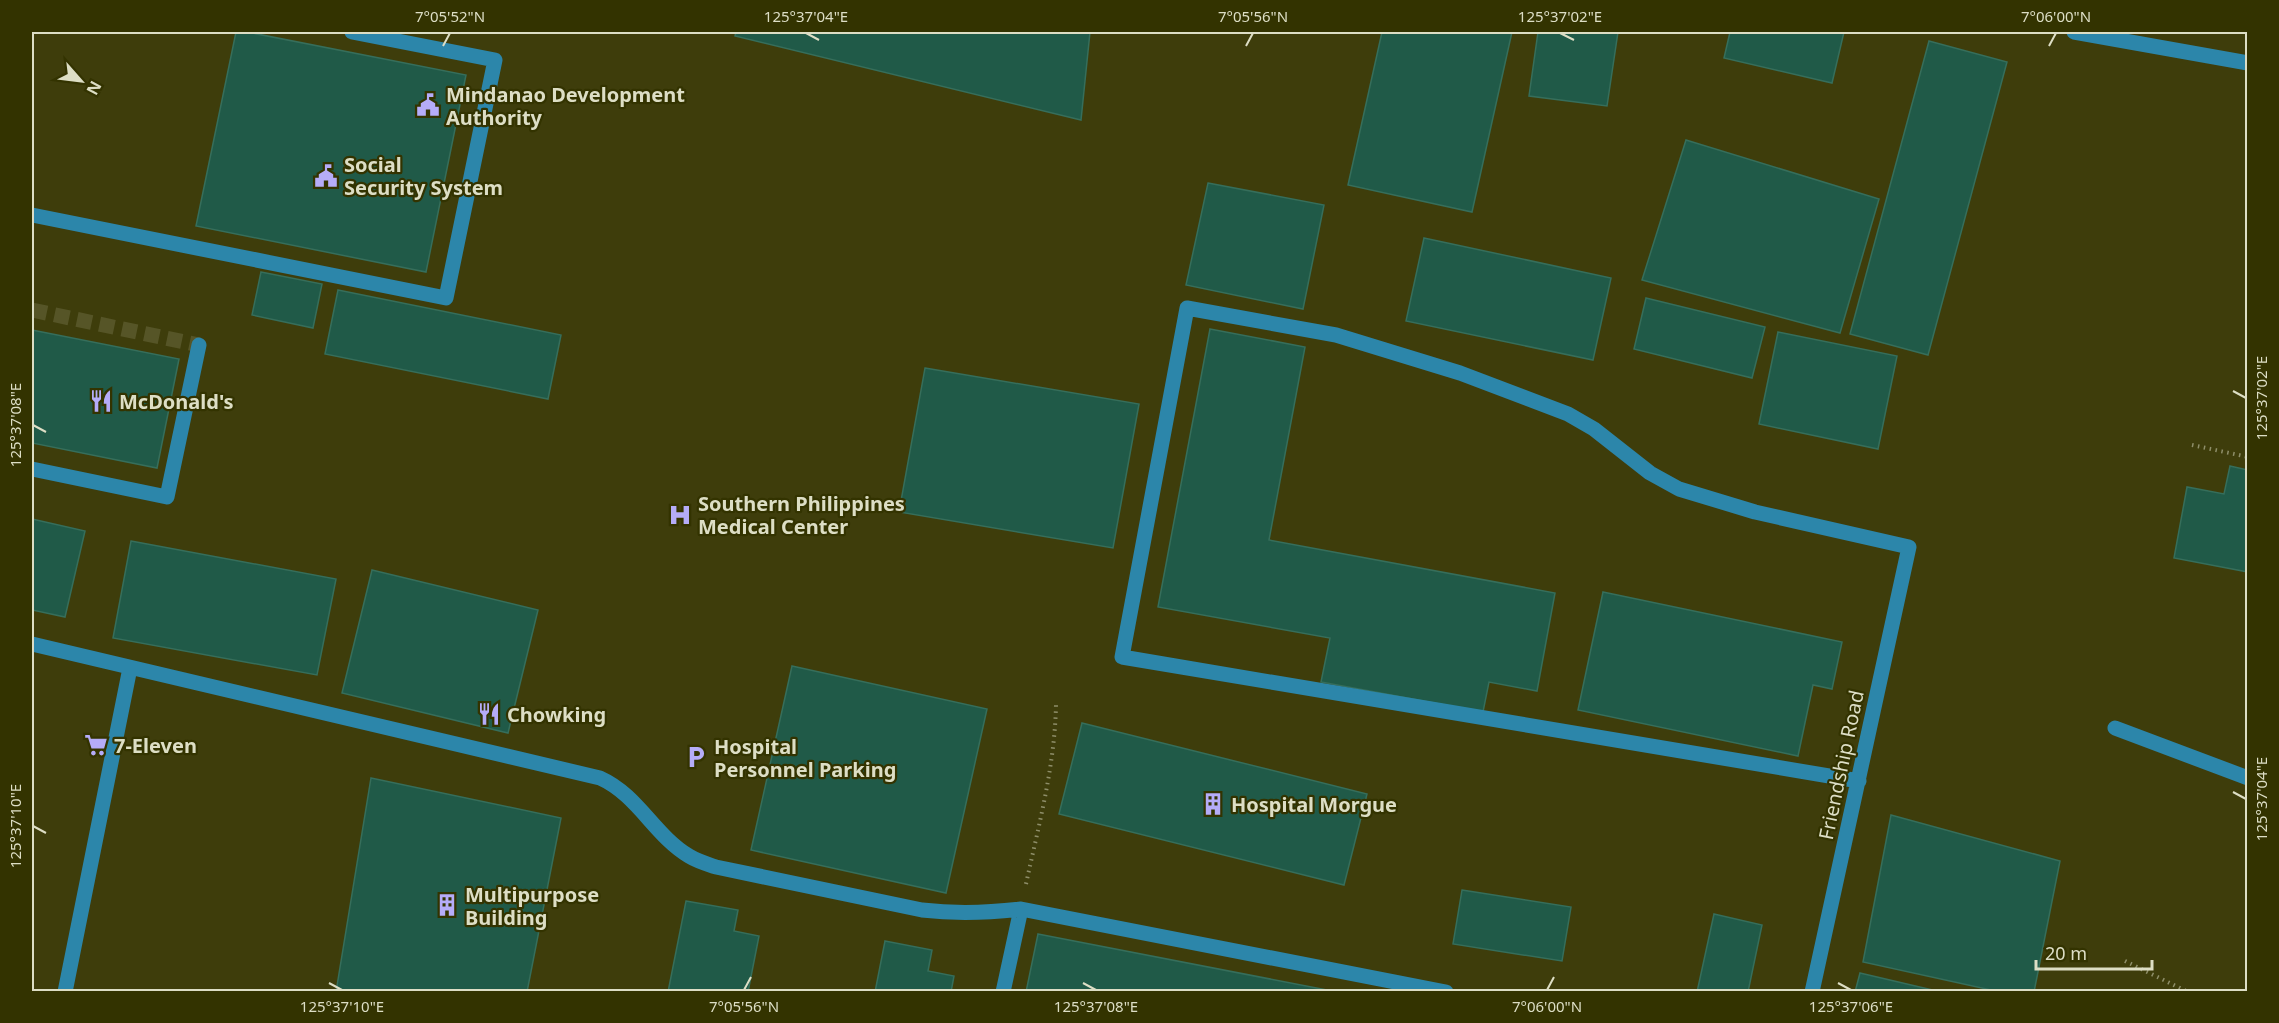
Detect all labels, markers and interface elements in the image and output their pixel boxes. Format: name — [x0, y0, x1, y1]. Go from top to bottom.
text: 7°05'52"N — [415, 6, 485, 26]
text: 125°37'04"E — [764, 6, 848, 26]
text: 7°05'56"N — [1218, 6, 1288, 26]
text: 125°37'02"E — [1518, 6, 1602, 26]
text: 7°06'00"N — [2021, 6, 2091, 26]
north arrow — [51, 51, 111, 111]
text: N — [81, 77, 107, 99]
place label: Mindanao Development Authority — [446, 81, 685, 131]
public building icon: Mindanao Development Authority — [415, 92, 441, 118]
place label: Social Security System — [344, 151, 503, 201]
public building icon: Social Security System — [313, 163, 339, 189]
text: 125°37'02"E — [2251, 356, 2271, 440]
text: 125°37'08"E — [5, 383, 25, 467]
restaurant icon: McDonald's — [88, 388, 114, 414]
place label: McDonald's — [119, 388, 234, 415]
place label: Southern Philippines Medical Center — [698, 490, 905, 540]
hospital icon: Southern Philippines Medical Center — [667, 502, 693, 528]
street label: Friendship Road — [1812, 688, 1870, 842]
restaurant icon: Chowking — [476, 701, 502, 727]
place label: Chowking — [507, 701, 606, 728]
supermarket icon: 7-Eleven — [83, 732, 109, 758]
place label: 7-Eleven — [114, 732, 197, 759]
place label: Hospital Personnel Parking — [714, 733, 896, 783]
parking icon: Hospital Personnel Parking — [683, 744, 709, 770]
text: 125°37'04"E — [2251, 757, 2271, 841]
text: 125°37'10"E — [5, 784, 25, 868]
building icon: Hospital Morgue — [1200, 791, 1226, 817]
place label: Hospital Morgue — [1231, 791, 1397, 818]
place label: Multipurpose Building — [465, 881, 599, 931]
building icon: Multipurpose Building — [434, 892, 460, 918]
scale bar — [2036, 933, 2152, 971]
text: 20 m — [2045, 941, 2087, 965]
text: 125°37'10"E — [300, 996, 384, 1016]
text: 7°05'56"N — [709, 996, 779, 1016]
text: 125°37'08"E — [1054, 996, 1138, 1016]
text: 7°06'00"N — [1512, 996, 1582, 1016]
text: 125°37'06"E — [1809, 996, 1893, 1016]

